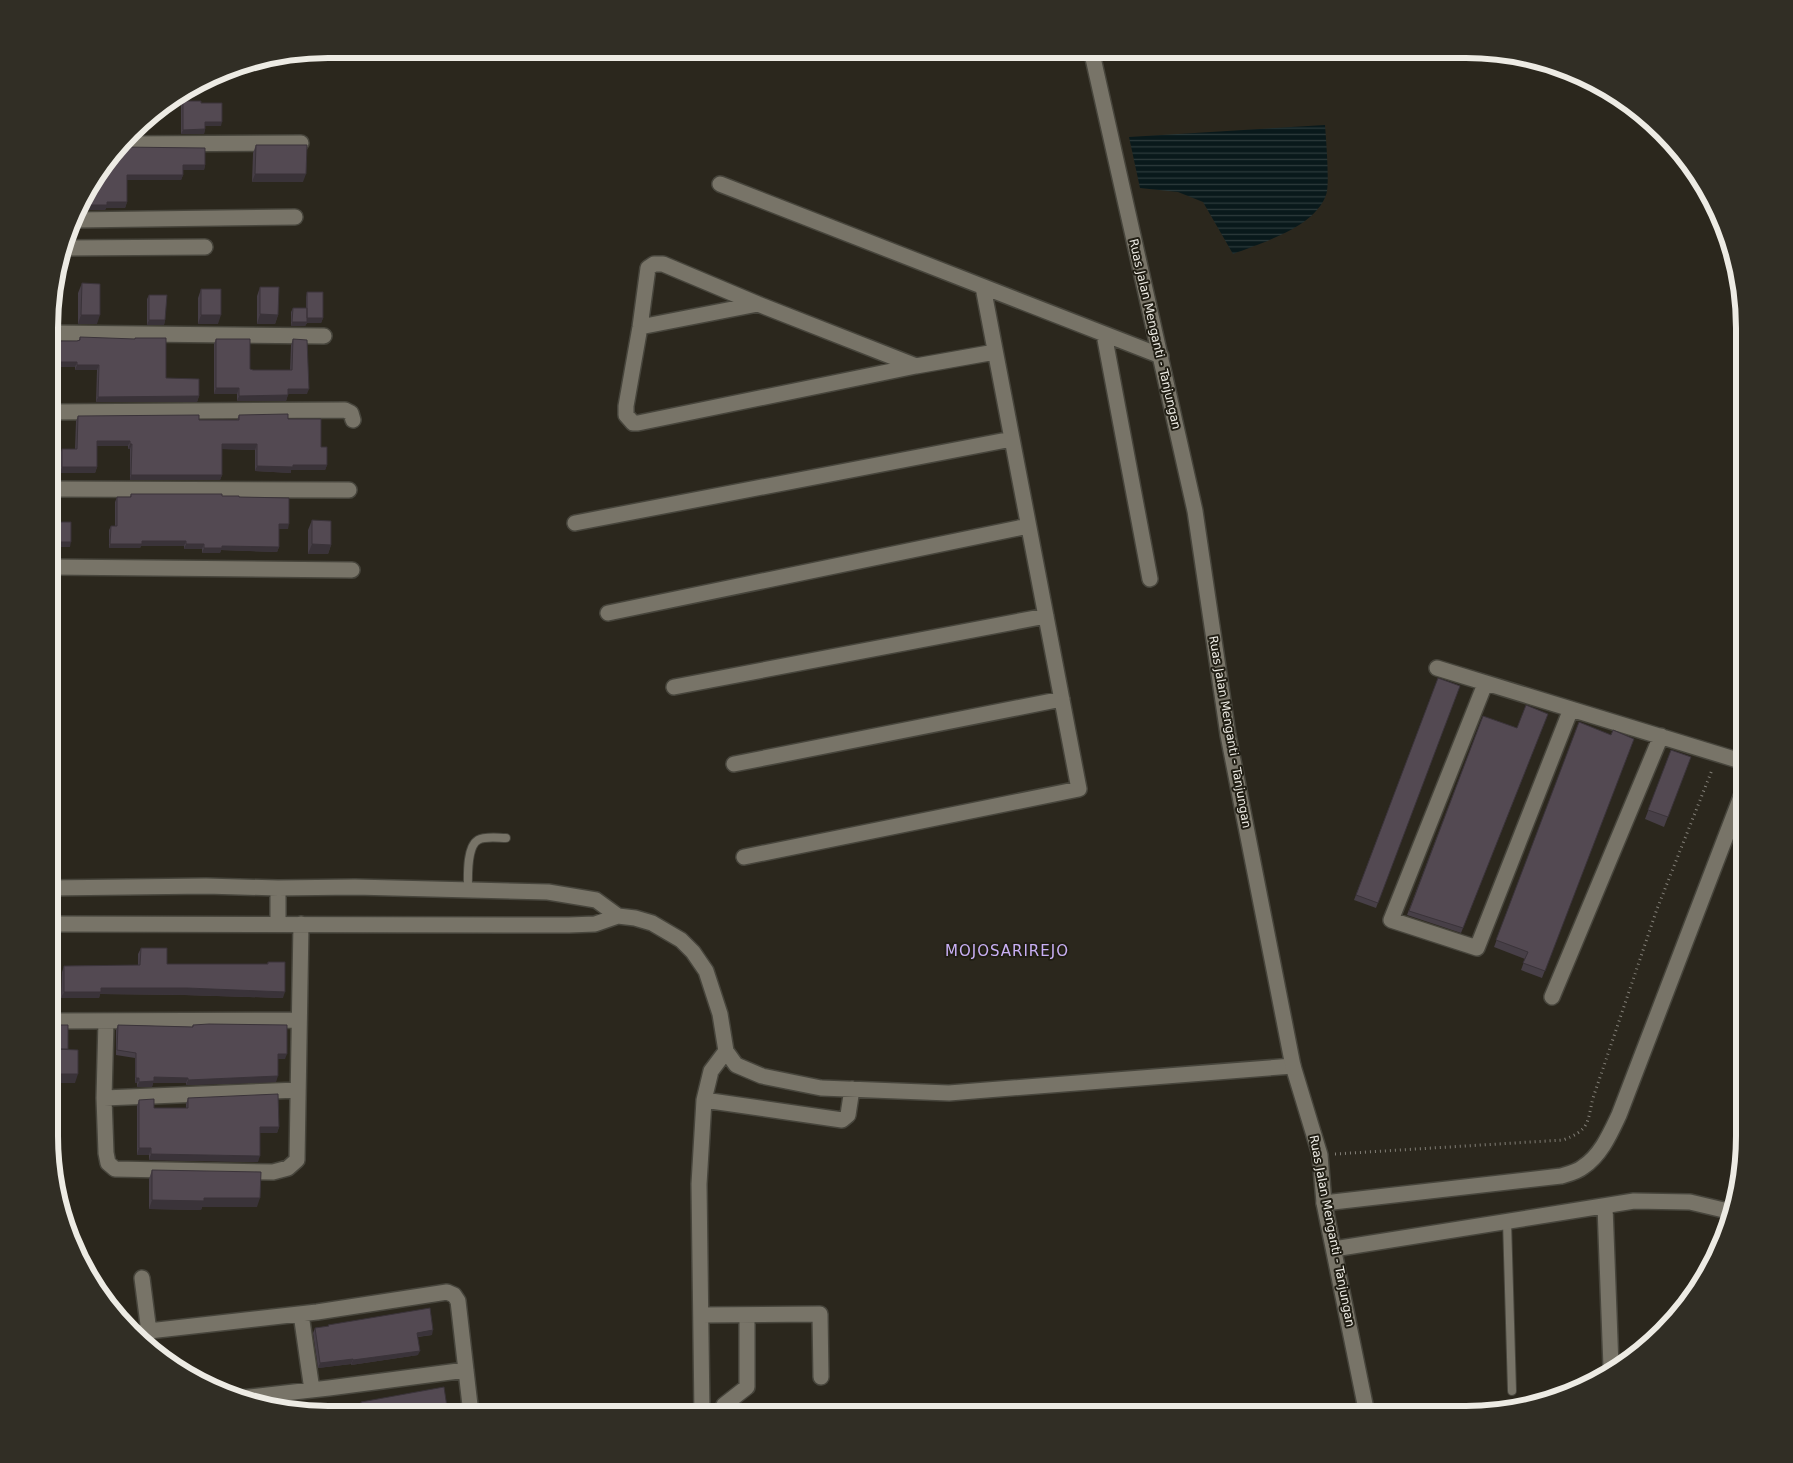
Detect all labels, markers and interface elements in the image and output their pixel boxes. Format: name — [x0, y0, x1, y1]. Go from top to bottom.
street label: Ruas Jalan Menganti - Tanjungan — [1126, 237, 1184, 431]
street label: Ruas Jalan Menganti - Tanjungan — [1206, 635, 1254, 829]
district label: MOJOSARIREJO — [945, 942, 1069, 960]
street label: Ruas Jalan Menganti - Tanjungan — [1307, 1134, 1357, 1328]

